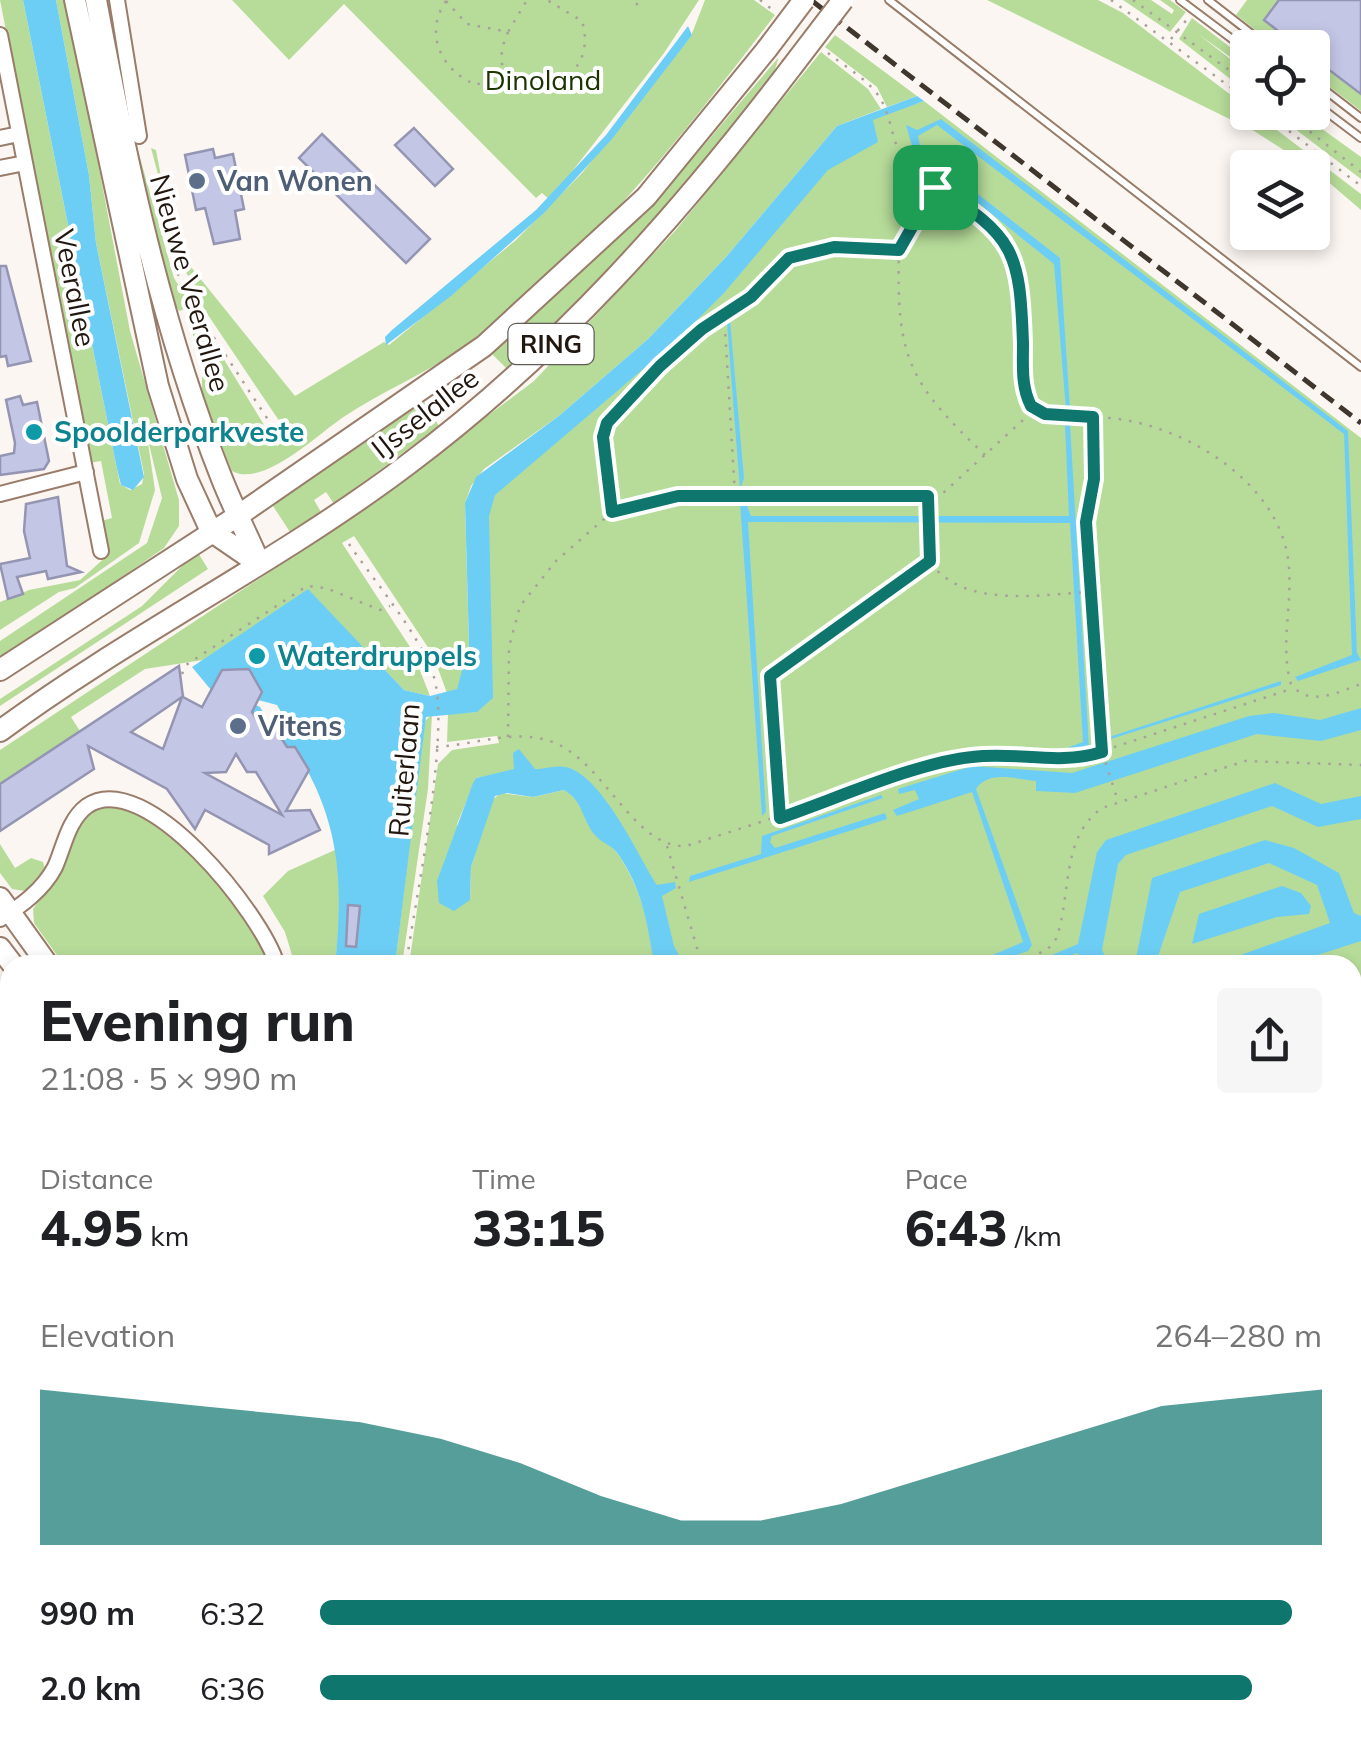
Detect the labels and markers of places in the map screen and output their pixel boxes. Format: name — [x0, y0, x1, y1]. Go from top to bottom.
pin — [893, 145, 978, 230]
place label: Van Wonen — [216, 163, 373, 198]
marker: Van Wonen — [186, 170, 208, 192]
place label: Spoolderparkveste — [54, 414, 304, 449]
marker: Spoolderparkveste — [23, 421, 45, 443]
place label: Waterdruppels — [277, 638, 477, 673]
marker: Waterdruppels — [246, 645, 268, 667]
place label: Vitens — [257, 708, 342, 743]
marker: Vitens — [227, 715, 249, 737]

